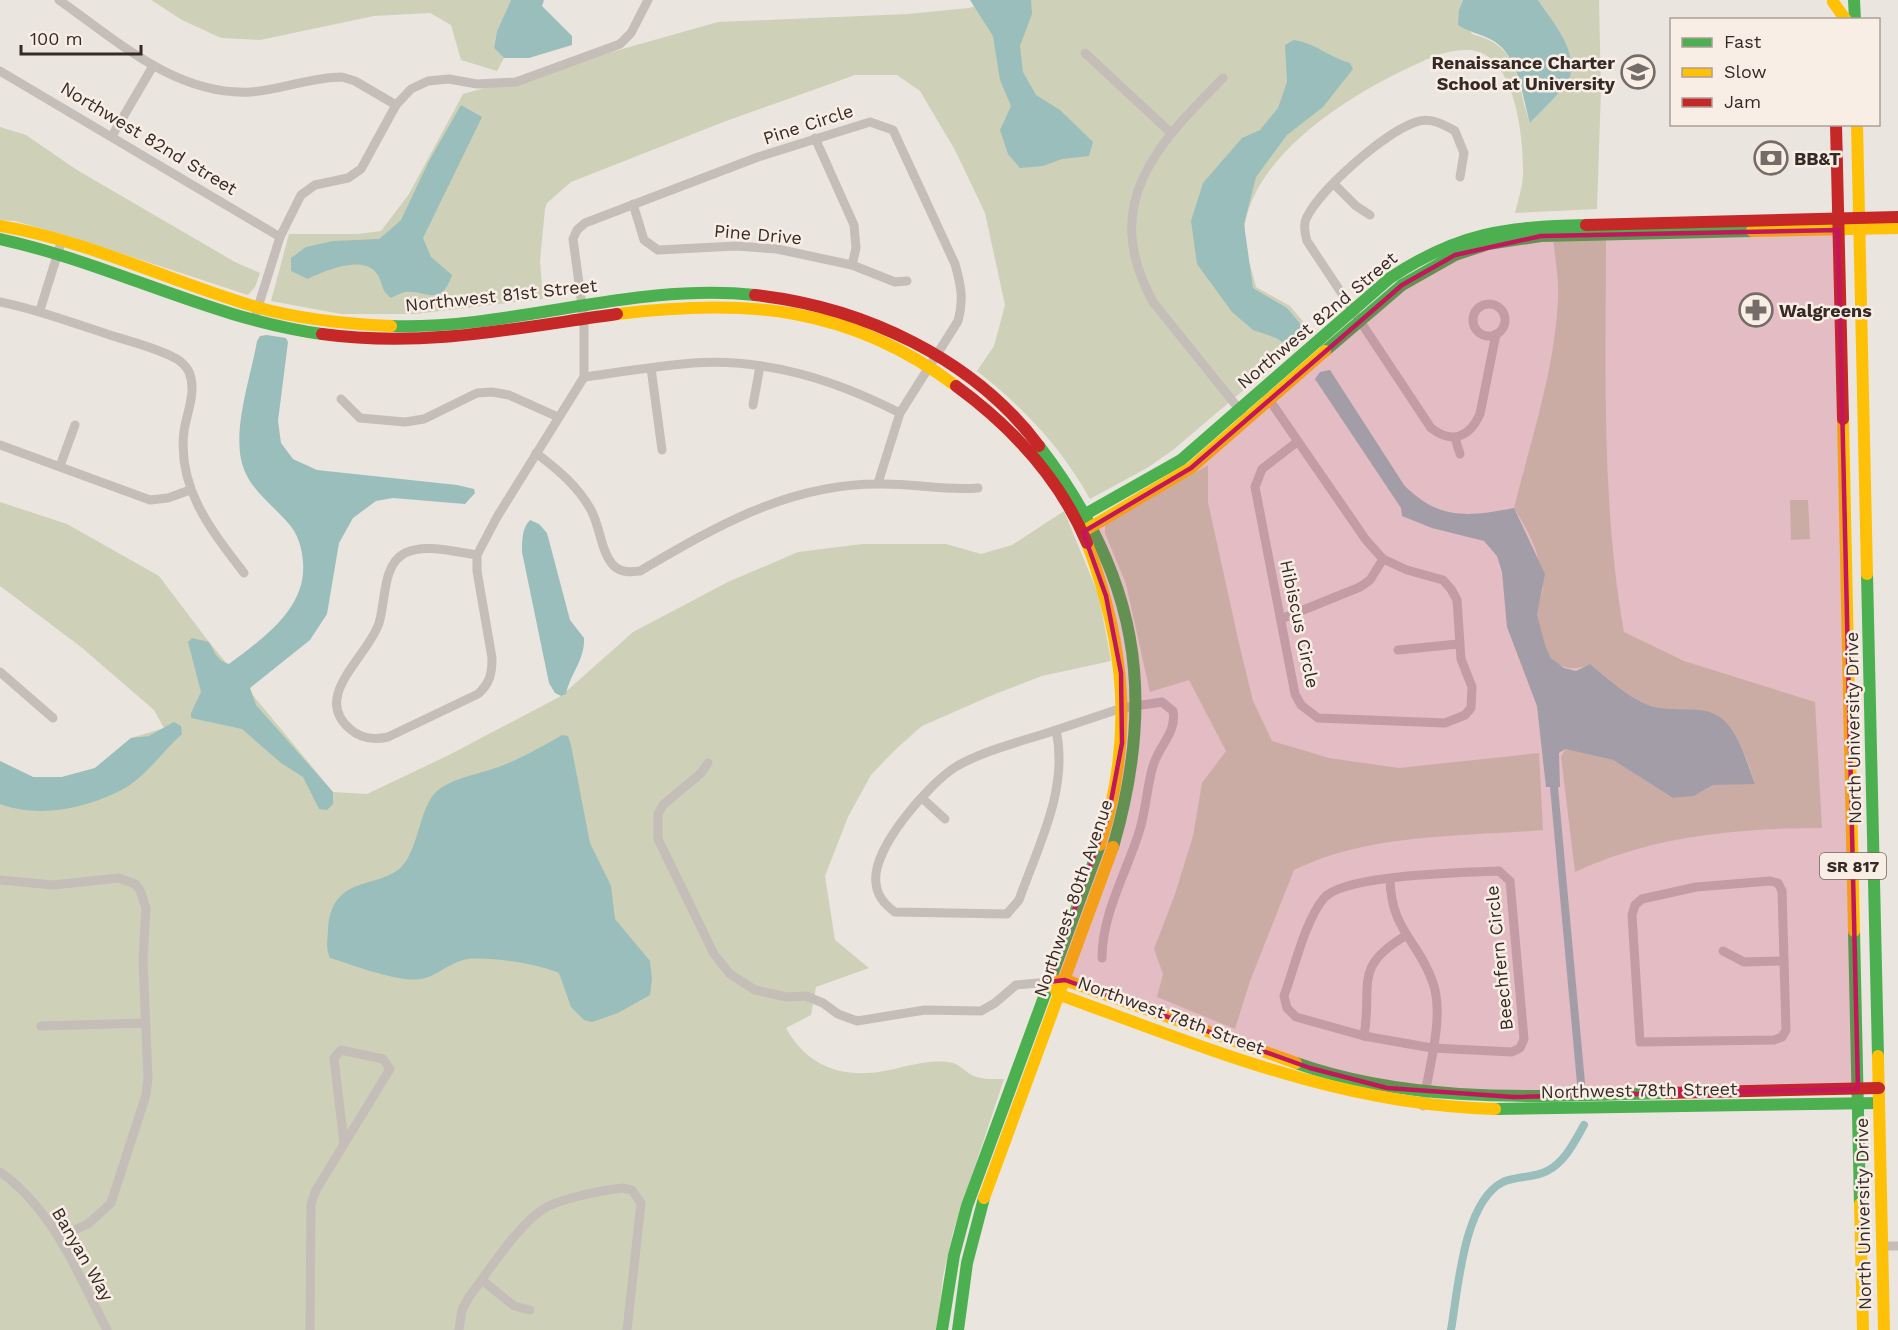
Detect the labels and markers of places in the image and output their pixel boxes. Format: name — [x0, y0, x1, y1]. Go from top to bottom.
place label: Renaissance Charter School at University — [1432, 52, 1616, 94]
school or university icon: Renaissance Charter School at University — [1620, 54, 1656, 90]
bank icon: BB&T — [1753, 140, 1789, 176]
place label: BB&T — [1794, 148, 1841, 169]
pharmacy icon: Walgreens — [1738, 292, 1774, 328]
place label: Walgreens — [1779, 300, 1872, 321]

